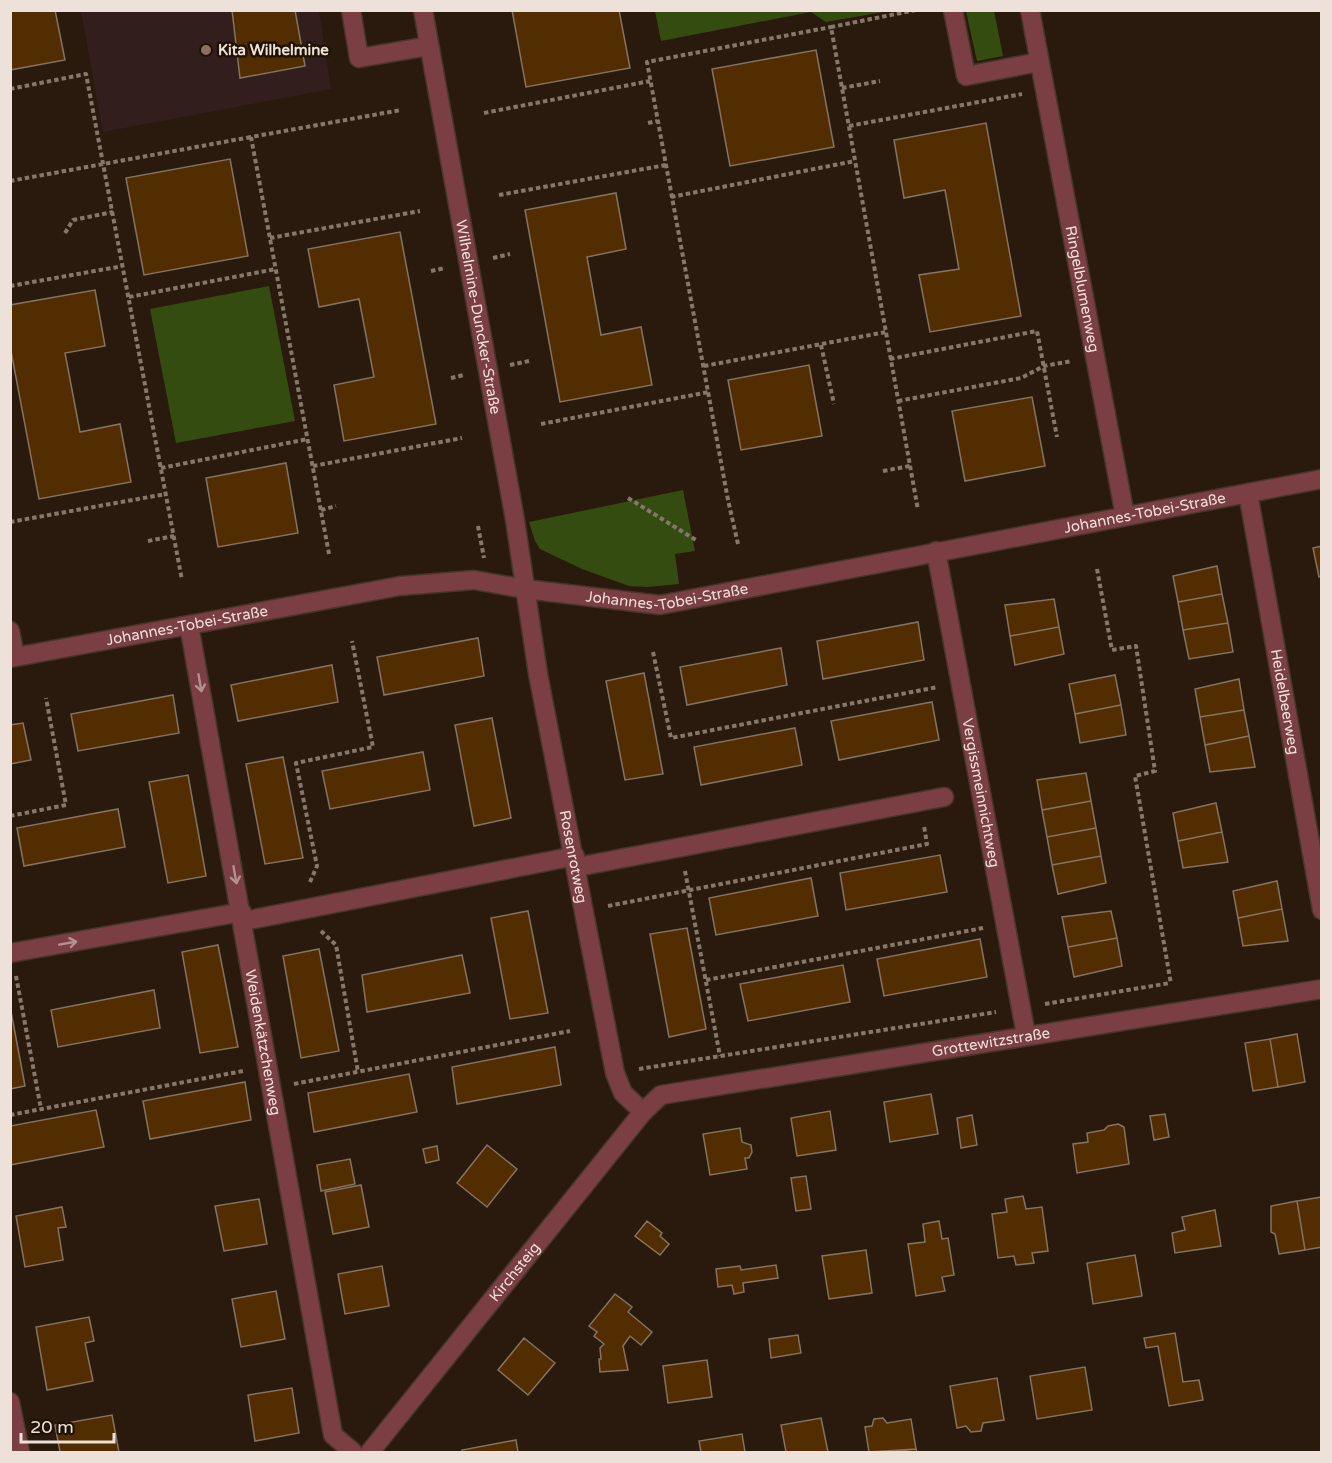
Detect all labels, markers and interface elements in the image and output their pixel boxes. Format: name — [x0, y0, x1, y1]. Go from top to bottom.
place label: Kita Wilhelmine — [218, 41, 329, 59]
marker: Kita Wilhelmine — [199, 43, 213, 57]
street label: Wilhelmine-Duncker-Straße — [452, 218, 505, 416]
street label: Ringelblumenweg — [1062, 224, 1103, 354]
street label: Johannes-Tobei-Straße — [1062, 489, 1227, 537]
street label: Johannes-Tobei-Straße — [585, 579, 750, 614]
street label: Johannes-Tobei-Straße — [105, 602, 269, 649]
street label: Heidelbeerweg — [1267, 647, 1303, 756]
one-way arrow — [195, 672, 206, 692]
street label: Vergissmeinnichtweg — [958, 717, 1004, 869]
street label: Rosenrotweg — [555, 809, 591, 905]
one-way arrow — [230, 864, 241, 884]
one-way arrow — [58, 937, 77, 948]
street label: Weidenkätzchenweg — [241, 968, 285, 1117]
street label: Grottewitzstraße — [931, 1024, 1051, 1060]
street label: Kirchsteig — [485, 1239, 544, 1305]
scale bar — [21, 1406, 114, 1444]
text: 20 m — [30, 1416, 74, 1438]

